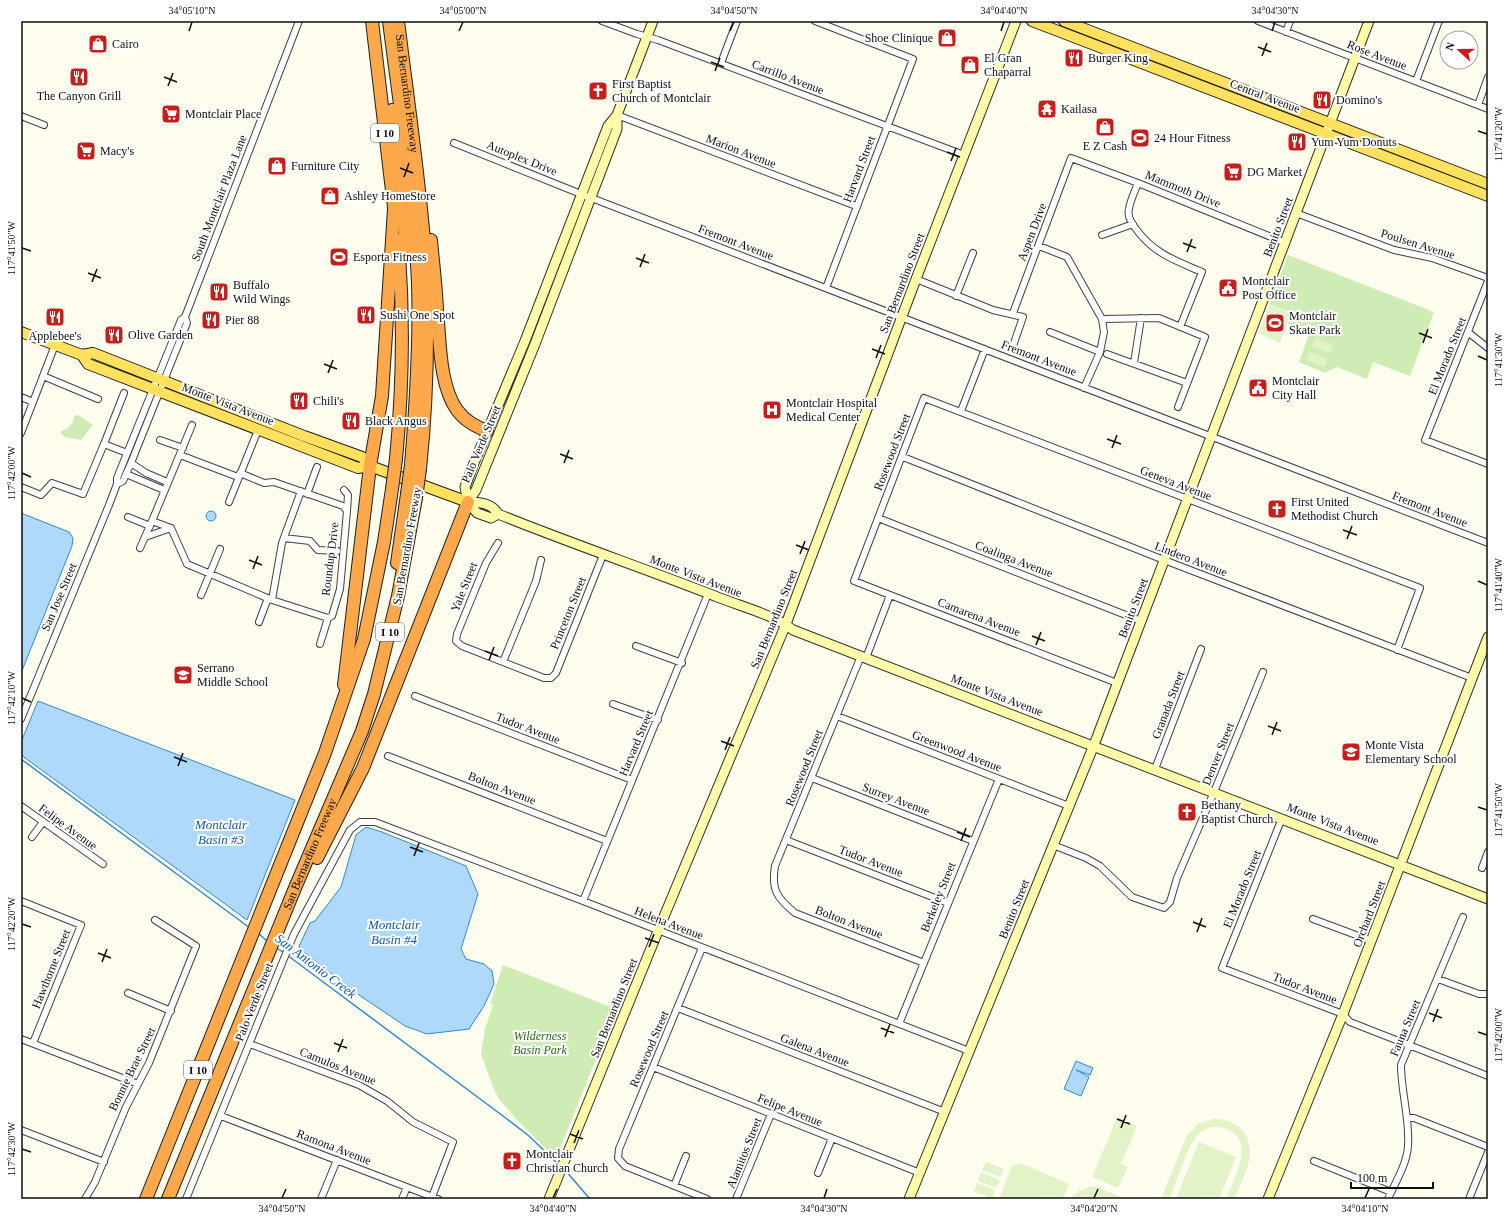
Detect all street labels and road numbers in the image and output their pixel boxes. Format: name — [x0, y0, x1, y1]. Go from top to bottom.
street label: San Bernardino Freeway — [393, 33, 422, 153]
street label: Rose Avenue — [1345, 37, 1409, 73]
street label: Carrillo Avenue — [750, 57, 826, 97]
street label: Central Avenue — [1228, 76, 1302, 116]
road number: I 10 — [371, 124, 399, 142]
street label: Marion Avenue — [704, 131, 778, 171]
street label: South Montclair Plaza Lane — [188, 133, 250, 263]
street label: Harvard Street — [840, 133, 878, 204]
street label: Autoplex Drive — [485, 137, 559, 179]
street label: Mammoth Drive — [1143, 167, 1223, 211]
street label: Benito Street — [1260, 194, 1296, 259]
street label: Aspen Drive — [1015, 201, 1049, 263]
street label: Fremont Avenue — [696, 221, 776, 263]
street label: Poulsen Avenue — [1379, 226, 1457, 262]
street label: San Bernardino Street — [876, 230, 928, 335]
street label: El Morado Street — [1425, 314, 1469, 397]
street label: Fremont Avenue — [999, 337, 1079, 379]
street label: Monte Vista Avenue — [180, 380, 276, 428]
street label: Palo Verde Street — [458, 402, 504, 485]
street label: Rosewood Street — [871, 411, 913, 493]
street label: Geneva Avenue — [1138, 463, 1214, 503]
street label: San Bernardino Freeway — [390, 486, 424, 606]
street label: Fremont Avenue — [1390, 488, 1470, 530]
street label: Roundup Drive — [319, 521, 341, 597]
street label: Coalinga Avenue — [973, 538, 1055, 580]
street label: Lindero Avenue — [1153, 539, 1229, 579]
street label: Monte Vista Avenue — [648, 552, 744, 600]
street label: Yale Street — [448, 559, 481, 614]
street label: San Jose Street — [38, 560, 80, 633]
street label: San Bernardino Street — [748, 567, 801, 671]
street label: Princeton Street — [547, 574, 589, 651]
street label: Benito Street — [1115, 575, 1151, 640]
street label: Camarena Avenue — [936, 595, 1022, 639]
road number: I 10 — [376, 623, 404, 641]
street label: Granada Street — [1149, 668, 1188, 741]
street label: Monte Vista Avenue — [949, 671, 1045, 719]
street label: Harvard Street — [616, 707, 656, 778]
street label: Tudor Avenue — [494, 709, 562, 747]
street label: Denver Street — [1199, 720, 1237, 787]
street label: Rosewood Street — [782, 727, 826, 808]
street label: Greenwood Avenue — [910, 727, 1004, 775]
street label: Bolton Avenue — [466, 769, 538, 807]
street label: Surrey Avenue — [860, 780, 932, 818]
street label: San Bernardino Freeway — [280, 796, 339, 912]
street label: Monte Vista Avenue — [1285, 800, 1381, 848]
street label: Felipe Avenue — [36, 801, 100, 853]
street label: Tudor Avenue — [837, 842, 905, 880]
street label: El Morado Street — [1220, 847, 1264, 930]
street label: Berkeley Street — [918, 859, 959, 934]
street label: Benito Street — [996, 877, 1033, 941]
street label: Orchard Street — [1350, 878, 1388, 949]
street label: Helena Avenue — [633, 903, 705, 943]
street label: Bolton Avenue — [813, 903, 885, 941]
street label: Hawthorne Street — [29, 927, 74, 1011]
street label: San Bernardino Street — [588, 956, 641, 1060]
street label: Palo Verde Street — [232, 960, 276, 1043]
street label: Tudor Avenue — [1271, 969, 1339, 1007]
street label: Fauna Street — [1387, 997, 1423, 1059]
street label: Rosewood Street — [627, 1008, 672, 1089]
street label: Bonnie Brae Street — [106, 1024, 159, 1113]
street label: Galena Avenue — [779, 1030, 851, 1070]
street label: Camulos Avenue — [298, 1044, 378, 1088]
road number: I 10 — [184, 1061, 212, 1079]
street label: Felipe Avenue — [755, 1091, 825, 1129]
street label: Alamitos Street — [723, 1115, 765, 1190]
street label: Ramona Avenue — [295, 1126, 373, 1168]

